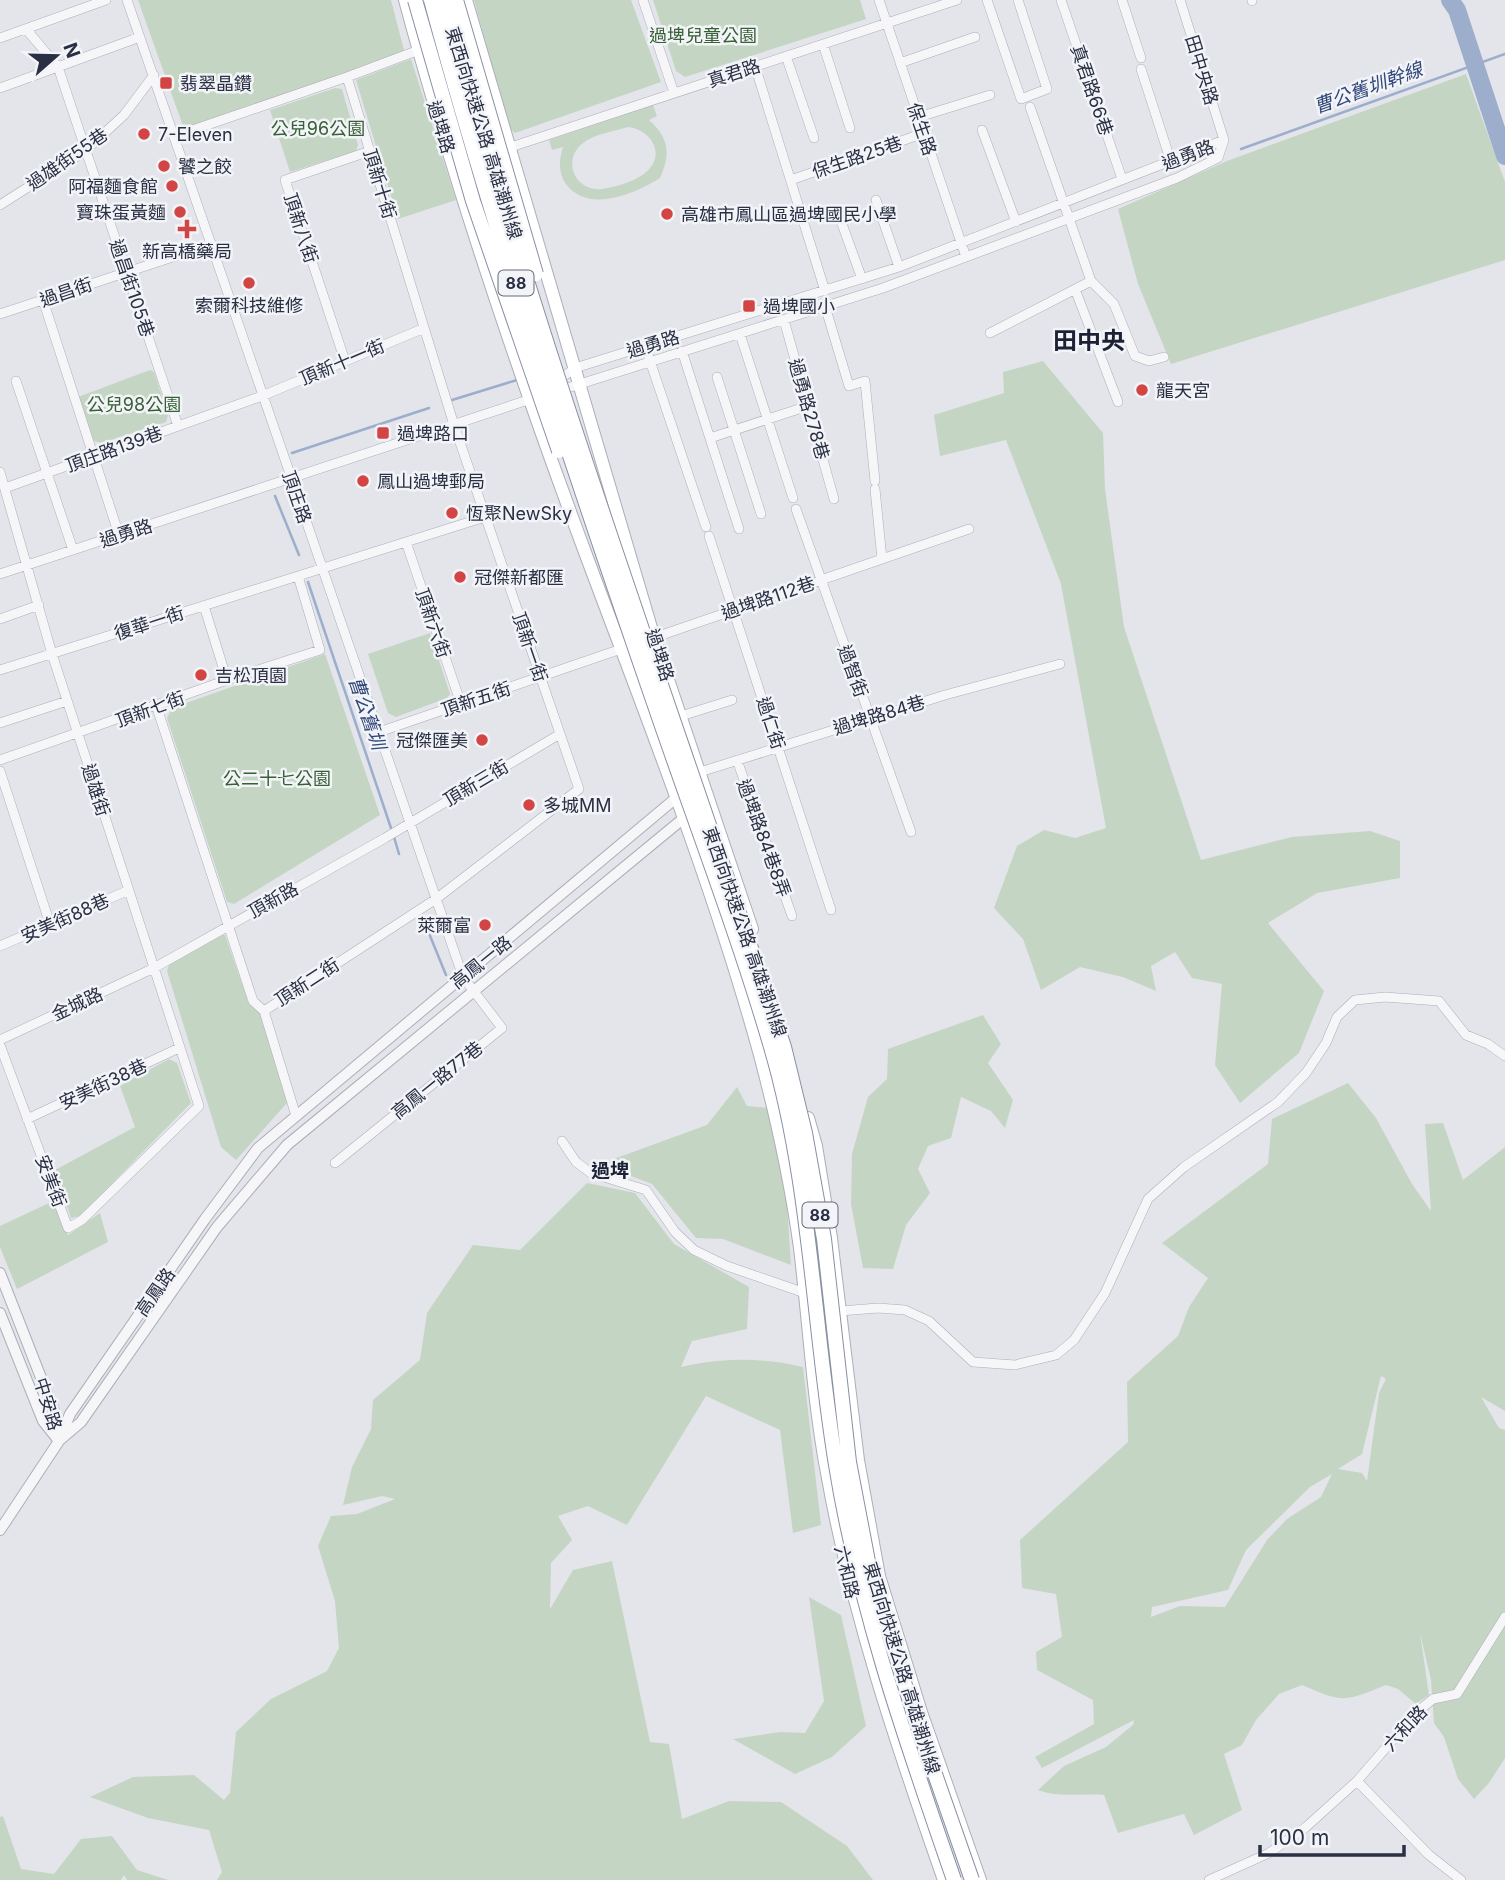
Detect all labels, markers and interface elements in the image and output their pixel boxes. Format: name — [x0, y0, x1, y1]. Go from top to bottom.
north arrow — [21, 21, 91, 91]
street label: 東西向快速公路 高雄潮州線 — [442, 24, 526, 242]
park label: 過埤兒童公園 — [649, 25, 757, 46]
street label: 田中央路 — [1181, 33, 1223, 107]
text: N — [58, 40, 85, 61]
street label: 真君路66巷 — [1067, 42, 1117, 138]
street label: 真君路 — [705, 55, 763, 91]
water label: 曹公舊圳幹線 — [1310, 57, 1427, 118]
place label: 翡翠晶鑽 — [180, 73, 252, 94]
marker: 翡翠晶鑽 — [158, 75, 174, 91]
street label: 過埤路 — [423, 98, 459, 156]
street label: 保生路 — [903, 100, 941, 158]
park label: 公兒96公園 — [271, 118, 365, 139]
street label: 過雄街55巷 — [23, 123, 111, 195]
place label: 7-Eleven — [158, 124, 233, 145]
marker: 7-Eleven — [136, 126, 152, 142]
street label: 保生路25巷 — [809, 132, 905, 182]
street label: 過勇路 — [1159, 136, 1217, 174]
street label: 頂新十街 — [359, 147, 401, 221]
place label: 饕之餃 — [178, 156, 232, 177]
marker: 饕之餃 — [156, 158, 172, 174]
place label: 阿福麵食館 — [68, 176, 158, 197]
marker: 阿福麵食館 — [164, 178, 180, 194]
street label: 頂新八街 — [280, 191, 322, 265]
place label: 寶珠蛋黃麵 — [76, 202, 166, 223]
marker: 寶珠蛋黃麵 — [172, 204, 188, 220]
place label: 高雄市鳳山區過埤國民小學 — [681, 204, 897, 225]
marker: 高雄市鳳山區過埤國民小學 — [659, 206, 675, 222]
marker: 新高橋藥局 — [179, 221, 195, 237]
street label: 過昌街105巷 — [106, 237, 158, 339]
place label: 新高橋藥局 — [142, 241, 232, 262]
road number: 88 — [498, 270, 534, 296]
street label: 過昌街 — [37, 273, 95, 311]
marker: 索爾科技維修 — [241, 275, 257, 291]
place label: 索爾科技維修 — [195, 295, 303, 316]
place label: 過埤國小 — [763, 296, 835, 317]
marker: 過埤國小 — [741, 298, 757, 314]
street label: 過勇路 — [624, 326, 682, 362]
district label: 田中央 — [1053, 326, 1125, 355]
street label: 頂新十一街 — [296, 335, 388, 389]
street label: 過勇路278巷 — [785, 356, 833, 462]
place label: 龍天宮 — [1156, 380, 1210, 401]
marker: 龍天宮 — [1134, 382, 1150, 398]
park label: 公兒98公園 — [87, 394, 181, 415]
street label: 頂庄路139巷 — [63, 422, 165, 476]
place label: 過埤路口 — [397, 423, 469, 444]
marker: 過埤路口 — [375, 425, 391, 441]
street label: 頂庄路 — [278, 468, 316, 526]
place label: 鳳山過埤郵局 — [377, 471, 485, 492]
marker: 鳳山過埤郵局 — [355, 473, 371, 489]
place label: 恆聚NewSky — [466, 503, 572, 524]
marker: 恆聚NewSky — [444, 505, 460, 521]
street label: 過勇路 — [97, 515, 155, 551]
place label: 冠傑新都匯 — [474, 567, 564, 588]
marker: 冠傑新都匯 — [452, 569, 468, 585]
street label: 過埤路112巷 — [718, 572, 818, 624]
street label: 頂新六街 — [411, 586, 455, 660]
street label: 復華一街 — [112, 602, 186, 644]
street label: 頂新一街 — [508, 610, 552, 684]
street label: 過埤路 — [642, 626, 678, 684]
street label: 過智街 — [834, 642, 872, 700]
place label: 吉松頂園 — [215, 665, 287, 686]
marker: 吉松頂園 — [193, 667, 209, 683]
water label: 曹公舊圳 — [344, 673, 391, 756]
street label: 頂新五街 — [439, 677, 513, 721]
street label: 頂新七街 — [113, 687, 187, 731]
street label: 過埤路84巷 — [831, 691, 927, 739]
street label: 過仁街 — [753, 694, 789, 752]
place label: 冠傑匯美 — [396, 730, 468, 751]
marker: 冠傑匯美 — [474, 732, 490, 748]
street label: 頂新三街 — [440, 755, 512, 811]
street label: 過雄街 — [78, 761, 114, 819]
park label: 公二十七公園 — [223, 768, 331, 789]
street label: 過埤路84巷8弄 — [733, 776, 795, 900]
place label: 多城MM — [543, 795, 612, 816]
marker: 多城MM — [521, 797, 537, 813]
street label: 東西向快速公路 高雄潮州線 — [699, 824, 791, 1040]
street label: 頂新路 — [244, 878, 302, 922]
street label: 安美街88巷 — [18, 889, 112, 947]
place label: 萊爾富 — [417, 915, 471, 936]
marker: 萊爾富 — [477, 917, 493, 933]
street label: 高鳳一路 — [446, 931, 516, 993]
street label: 頂新二街 — [271, 954, 343, 1010]
street label: 金城路 — [48, 983, 106, 1025]
street label: 高鳳一路77巷 — [387, 1037, 487, 1123]
street label: 安美街38巷 — [56, 1055, 150, 1113]
street label: 安美街 — [32, 1152, 70, 1210]
district label: 過埤 — [591, 1159, 629, 1182]
road number: 88 — [802, 1203, 838, 1228]
street label: 高鳳路 — [131, 1264, 179, 1320]
street label: 中安路 — [30, 1375, 66, 1433]
street label: 六和路 — [831, 1543, 863, 1601]
street label: 東西向快速公路 高雄潮州線 — [860, 1559, 944, 1777]
street label: 六和路 — [1379, 1701, 1431, 1755]
scale bar — [1260, 1814, 1404, 1858]
text: 100 m — [1270, 1825, 1329, 1850]

